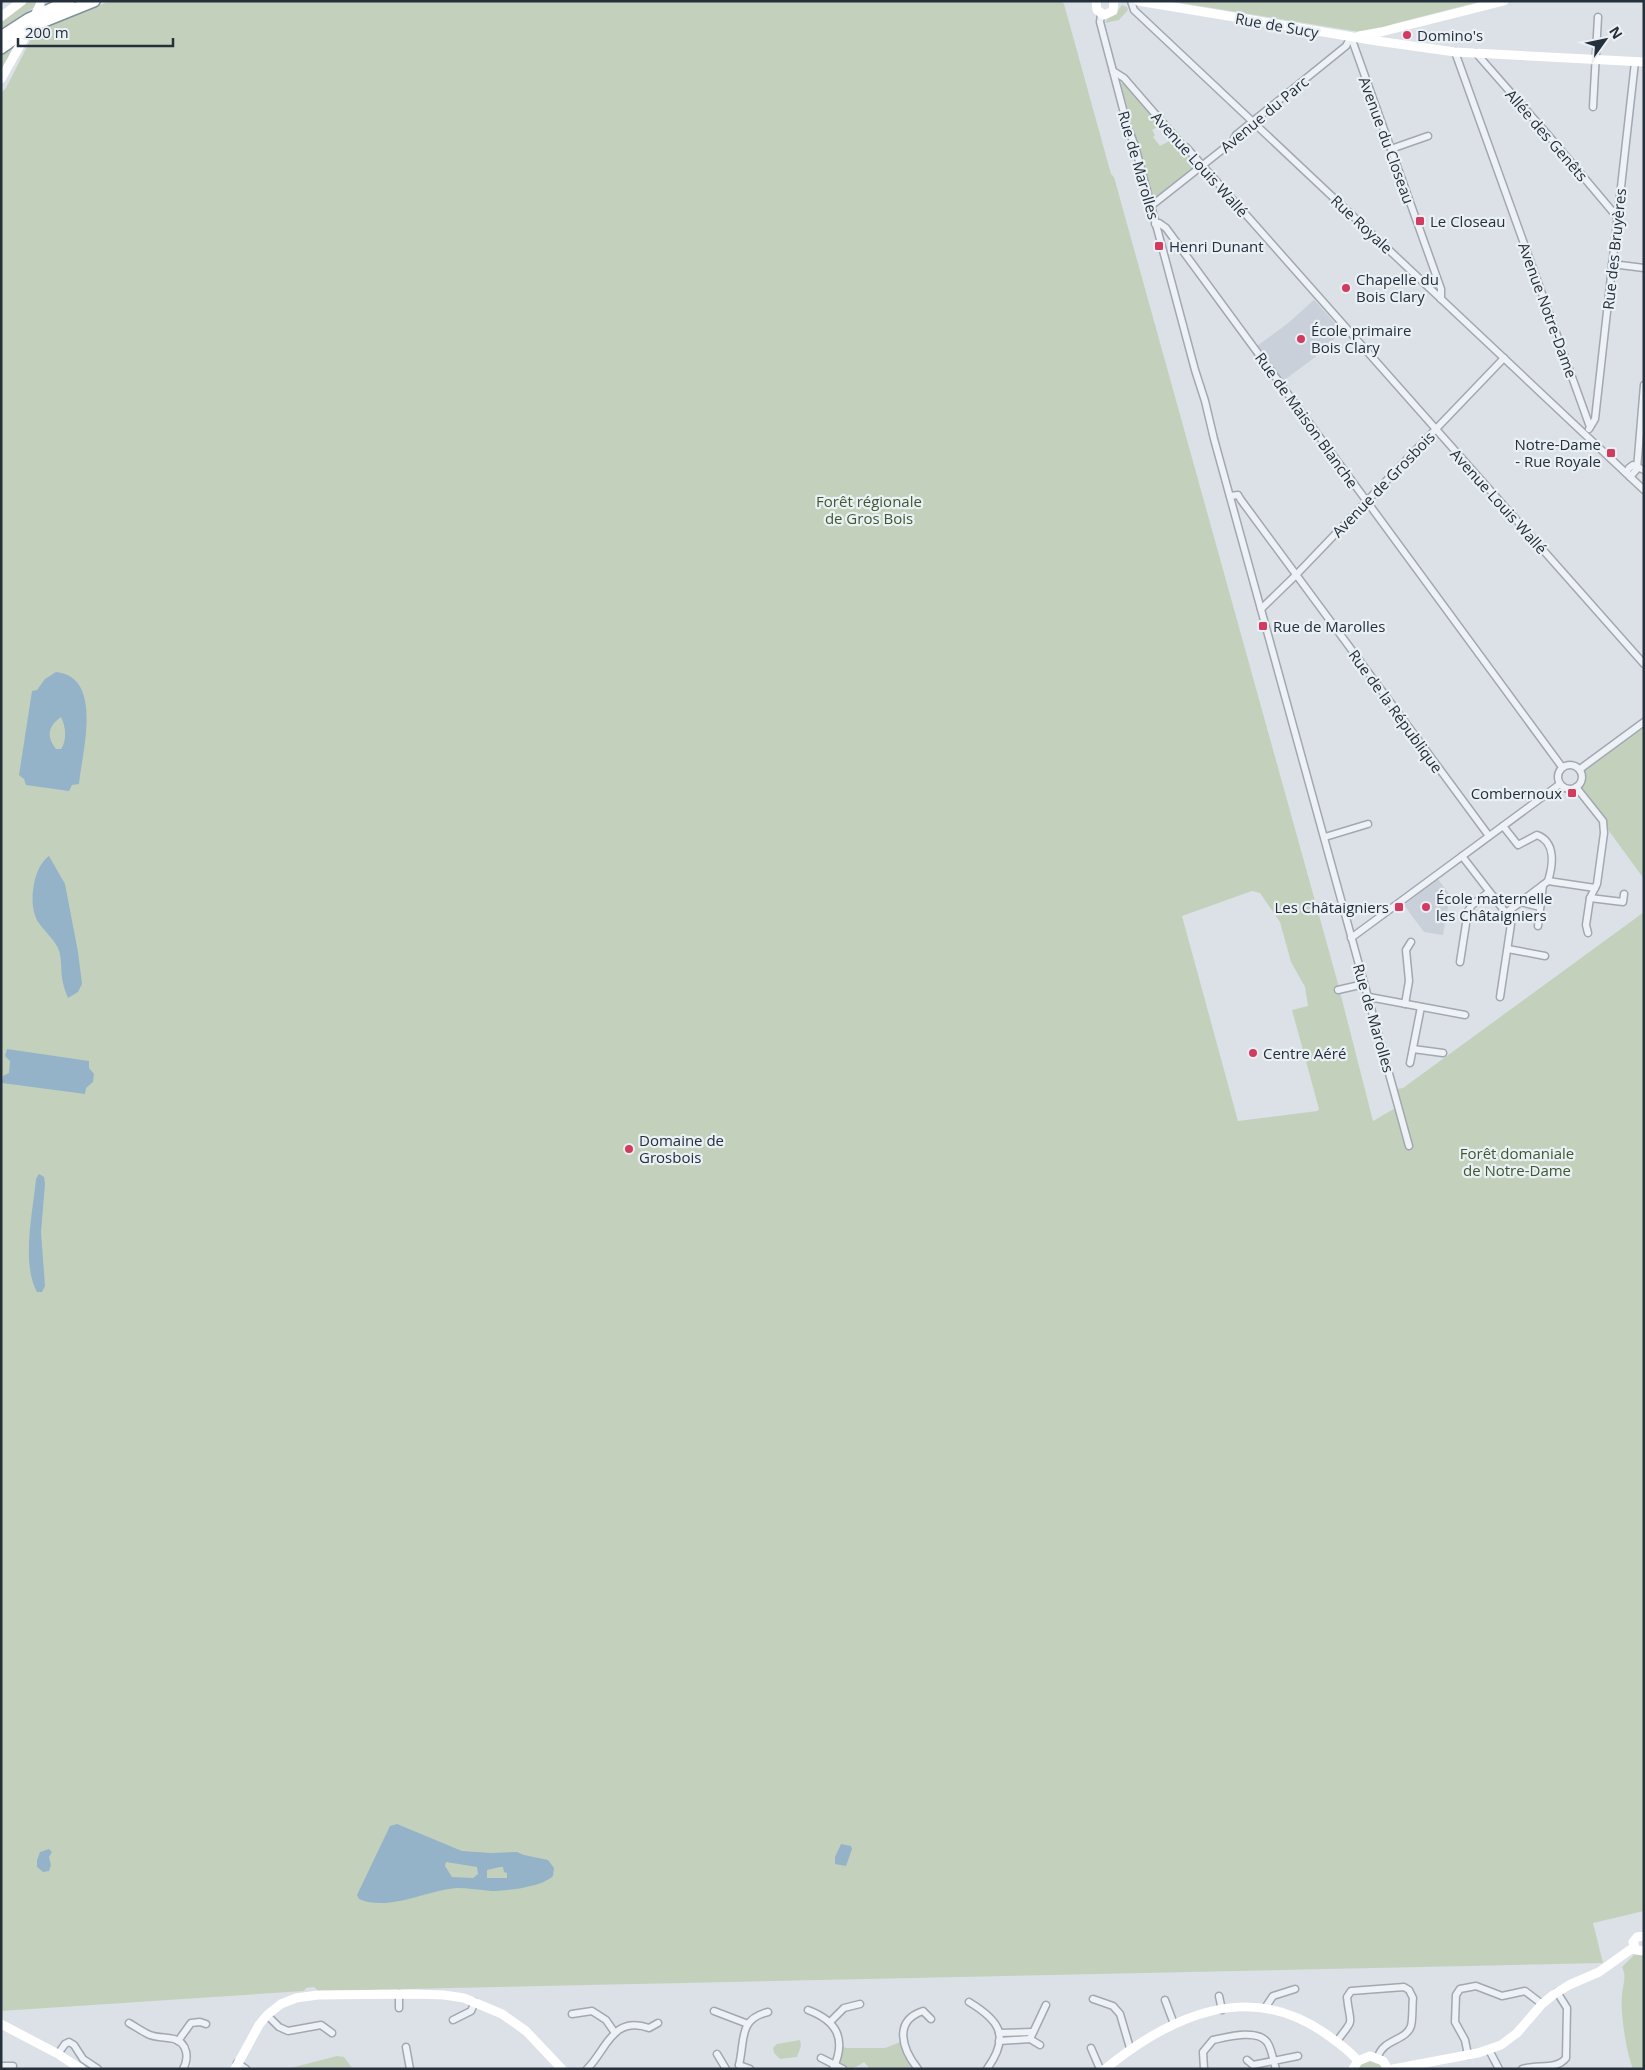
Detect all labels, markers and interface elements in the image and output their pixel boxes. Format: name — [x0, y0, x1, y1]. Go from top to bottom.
street label: Rue de Sucy — [1234, 8, 1321, 42]
scale bar — [18, 15, 172, 47]
north arrow — [1580, 15, 1630, 65]
text: 200 m — [25, 22, 69, 42]
text: N — [1605, 23, 1627, 43]
place label: Domino's — [1417, 25, 1483, 45]
marker: Domino's — [1401, 29, 1413, 41]
street label: Avenue du Parc — [1216, 71, 1312, 157]
street label: Avenue du Closeau — [1355, 74, 1419, 206]
street label: Allée des Genêts — [1501, 85, 1593, 185]
street label: Avenue Louis Wallé — [1147, 107, 1253, 221]
street label: Rue de Marolles — [1114, 108, 1164, 222]
street label: Rue des Bruyères — [1598, 187, 1630, 311]
street label: Rue Royale — [1327, 190, 1397, 258]
place label: Le Closeau — [1430, 211, 1506, 231]
marker: Le Closeau — [1414, 215, 1426, 227]
place label: Henri Dunant — [1169, 236, 1264, 256]
marker: Henri Dunant — [1153, 240, 1165, 252]
street label: Avenue Notre-Dame — [1514, 240, 1582, 380]
place label: Chapelle du Bois Clary — [1356, 269, 1439, 306]
marker: Chapelle du Bois Clary — [1340, 282, 1352, 294]
place label: École primaire Bois Clary — [1311, 320, 1411, 357]
marker: École primaire Bois Clary — [1295, 333, 1307, 345]
street label: Rue de Maison Blanche — [1251, 348, 1363, 492]
street label: Avenue de Grosbois — [1327, 427, 1439, 541]
place label: Notre-Dame - Rue Royale — [1514, 434, 1601, 471]
street label: Avenue Louis Wallé — [1446, 444, 1552, 558]
marker: Notre-Dame - Rue Royale — [1605, 447, 1617, 459]
park label: Forêt régionale de Gros Bois — [816, 491, 922, 528]
place label: Rue de Marolles — [1273, 616, 1385, 636]
marker: Rue de Marolles — [1257, 620, 1269, 632]
street label: Rue de la République — [1344, 645, 1448, 777]
place label: Combernoux — [1471, 783, 1562, 803]
marker: Combernoux — [1566, 787, 1578, 799]
place label: École maternelle les Châtaigniers — [1436, 888, 1552, 925]
place label: Les Châtaigniers — [1274, 897, 1389, 917]
marker: Les Châtaigniers — [1393, 901, 1405, 913]
marker: École maternelle les Châtaigniers — [1420, 901, 1432, 913]
street label: Rue de Marolles — [1349, 961, 1399, 1075]
place label: Centre Aéré — [1263, 1043, 1346, 1063]
marker: Centre Aéré — [1247, 1047, 1259, 1059]
place label: Domaine de Grosbois — [639, 1130, 724, 1167]
marker: Domaine de Grosbois — [623, 1143, 635, 1155]
park label: Forêt domaniale de Notre-Dame — [1460, 1143, 1574, 1180]

